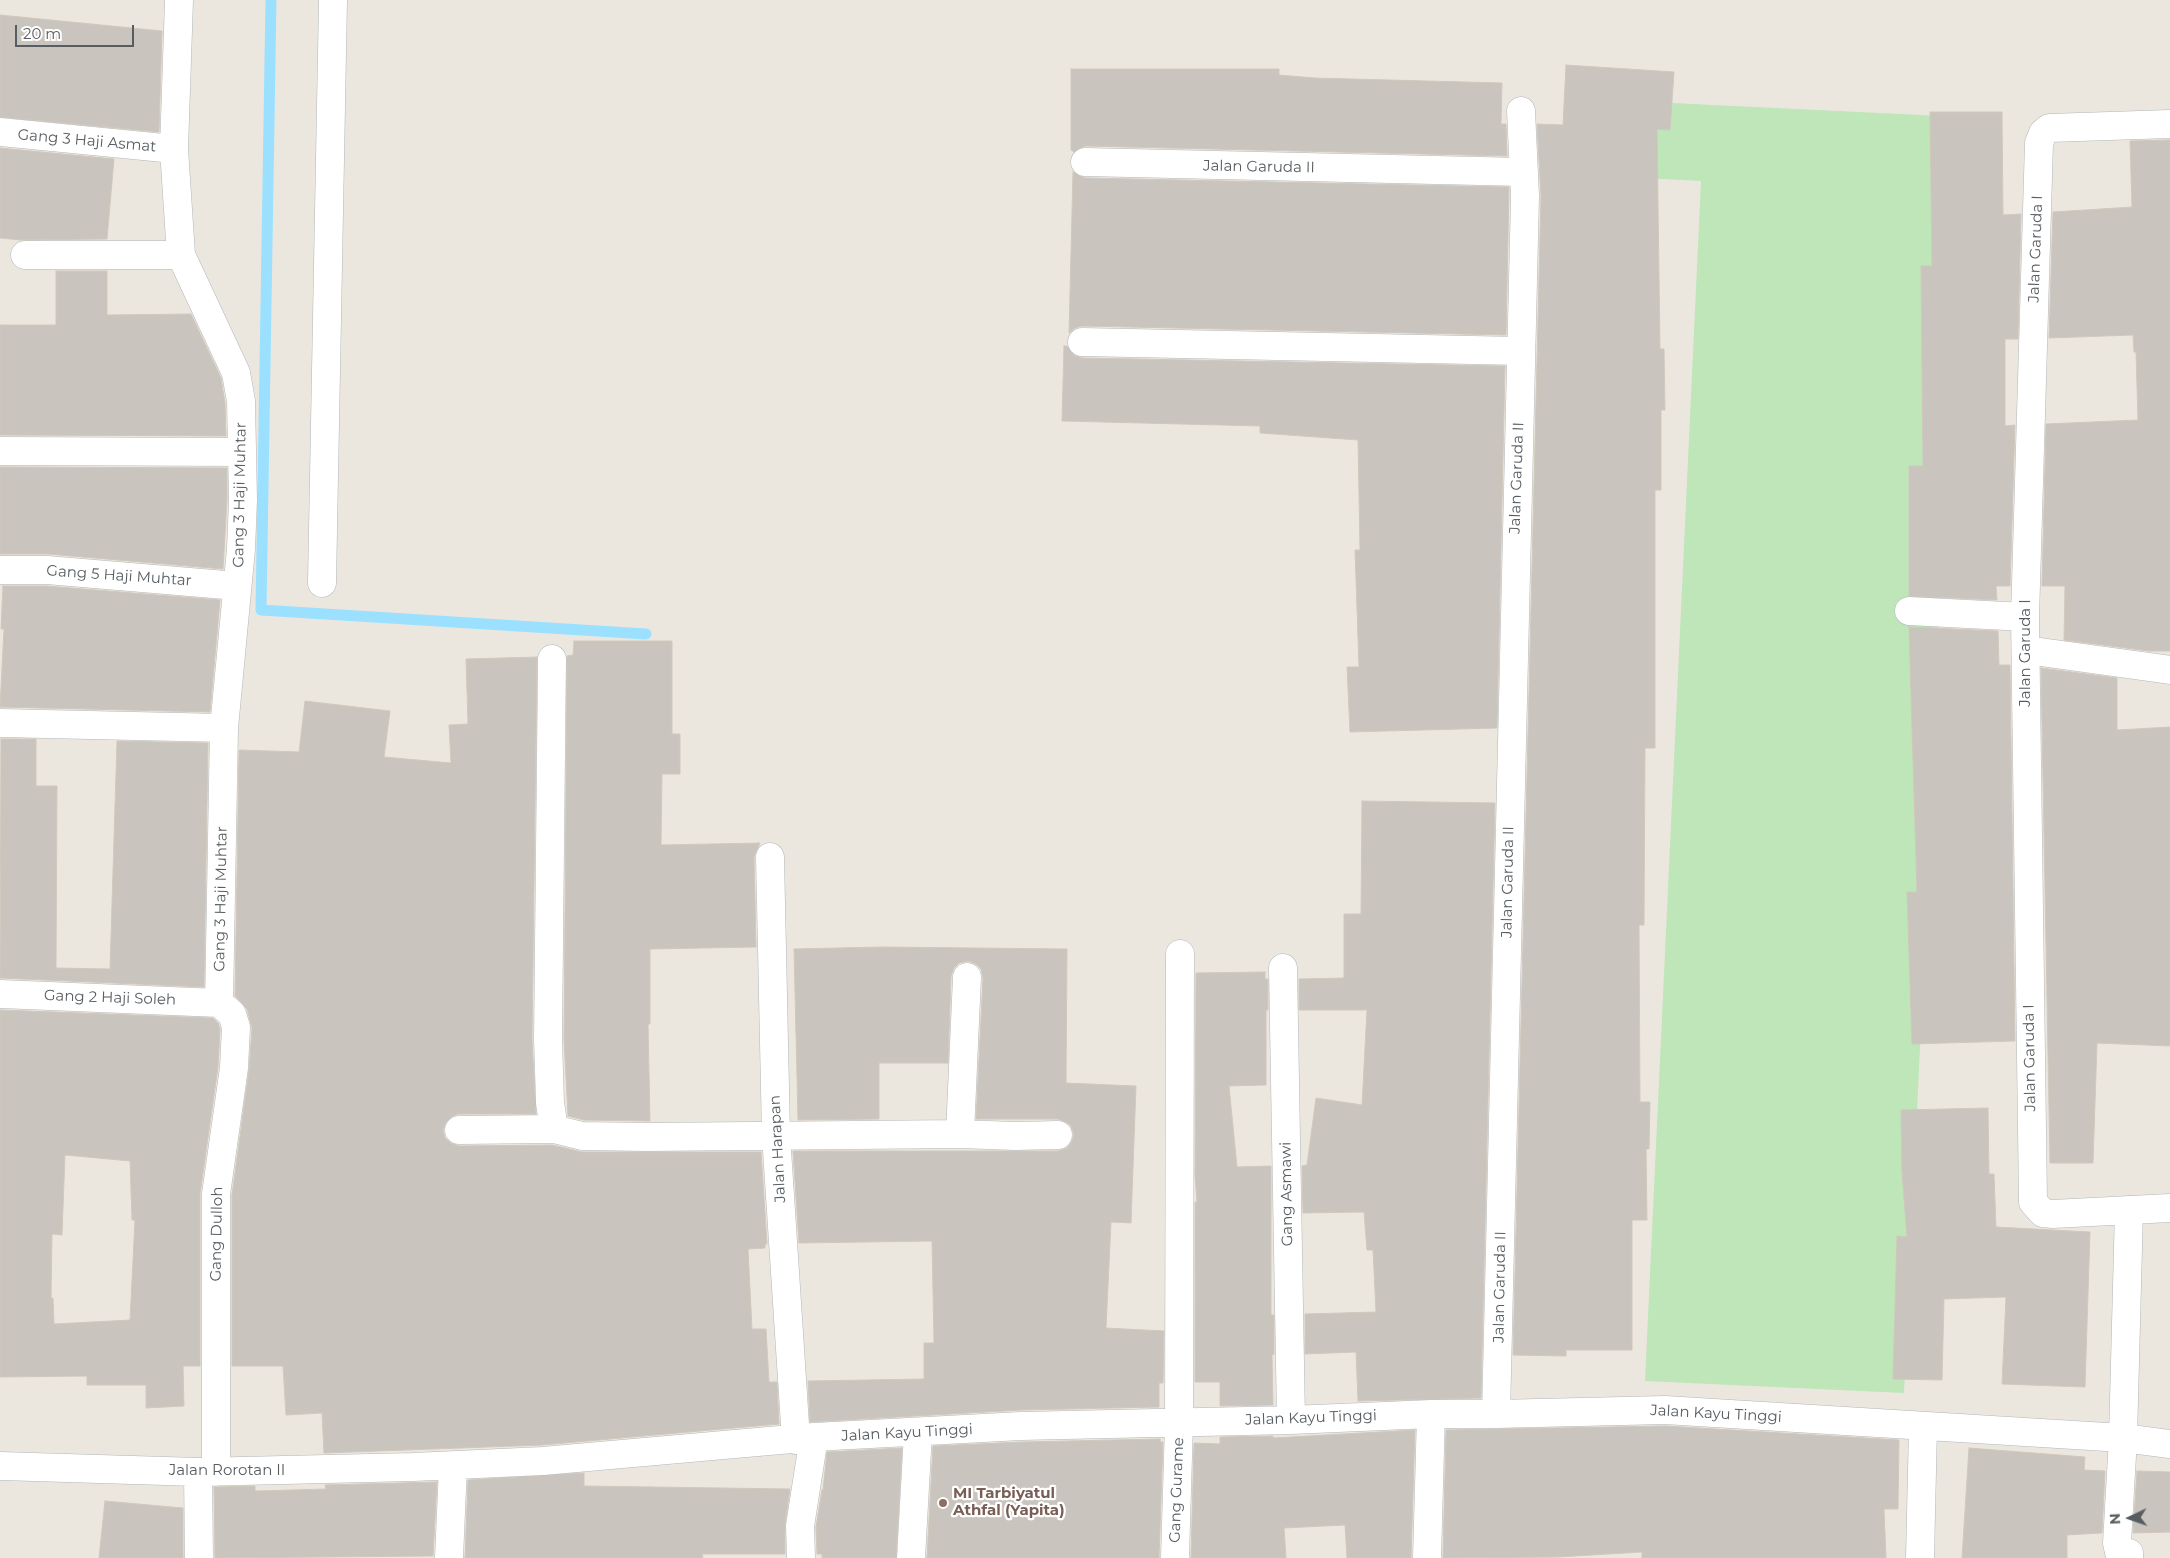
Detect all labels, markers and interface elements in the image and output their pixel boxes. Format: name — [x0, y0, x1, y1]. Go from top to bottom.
scale bar — [18, 15, 136, 47]
text: 20 m — [23, 24, 61, 43]
street label: Gang 3 Haji Asmat — [17, 126, 157, 156]
street label: Jalan Garuda II — [1203, 157, 1315, 177]
street label: Jalan Garuda I — [2025, 195, 2047, 303]
street label: Gang 3 Haji Muhtar — [230, 422, 250, 568]
street label: Jalan Garuda II — [1506, 422, 1528, 534]
street label: Gang 5 Haji Muhtar — [46, 562, 192, 590]
street label: Jalan Garuda I — [2017, 599, 2035, 707]
street label: Gang 3 Haji Muhtar — [211, 826, 231, 972]
street label: Jalan Garuda II — [1498, 826, 1518, 938]
street label: Gang 2 Haji Soleh — [44, 987, 176, 1009]
street label: Jalan Garuda I — [2020, 1004, 2040, 1112]
street label: Jalan Harapan — [766, 1095, 790, 1203]
street label: Gang Asmawi — [1277, 1142, 1297, 1246]
street label: Gang Dulloh — [207, 1186, 227, 1282]
street label: Jalan Garuda II — [1490, 1231, 1510, 1343]
street label: Jalan Kayu Tinggi — [1650, 1402, 1782, 1426]
street label: Jalan Kayu Tinggi — [1245, 1407, 1377, 1429]
street label: Jalan Kayu Tinggi — [841, 1421, 973, 1445]
street label: Gang Gurame — [1166, 1437, 1188, 1543]
street label: Jalan Rorotan II — [169, 1462, 285, 1480]
place label: MI Tarbiyatul Athfal (Yapita) — [953, 1485, 1064, 1520]
north arrow — [2105, 1493, 2155, 1543]
marker: MI Tarbiyatul Athfal (Yapita) — [937, 1497, 949, 1509]
text: N — [2106, 1513, 2124, 1525]

